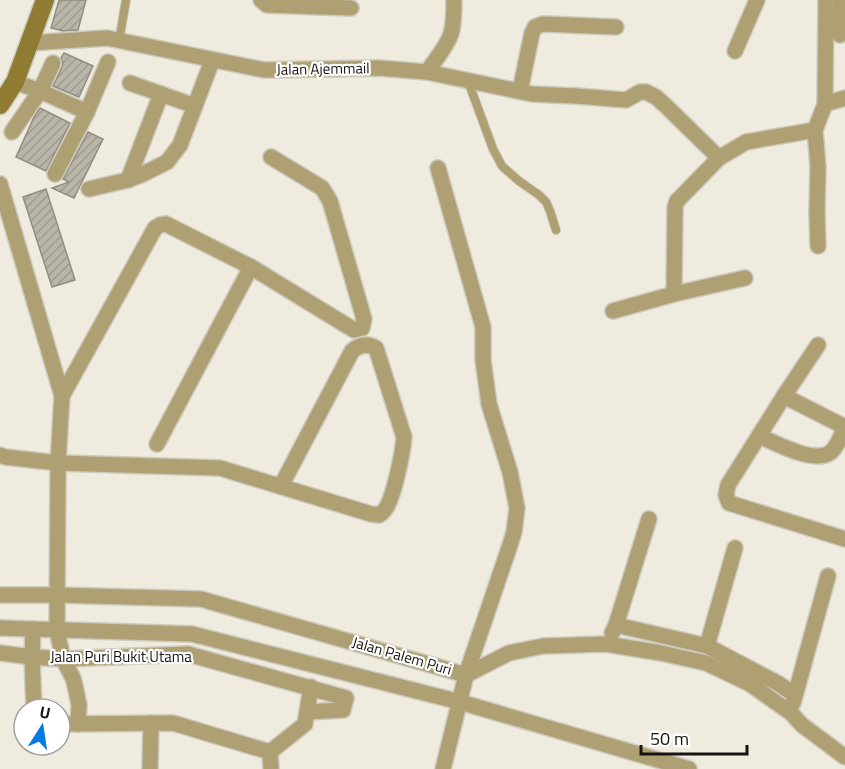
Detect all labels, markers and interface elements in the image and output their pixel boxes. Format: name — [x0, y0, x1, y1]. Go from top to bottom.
street label: Jalan Ajemmail — [276, 56, 370, 81]
street label: Jalan Palem Puri — [350, 630, 455, 681]
street label: Jalan Puri Bukit Utama — [50, 645, 192, 668]
north arrow — [12, 697, 72, 757]
text: U — [38, 700, 53, 725]
scale bar — [641, 718, 748, 756]
text: 50 m — [650, 725, 689, 752]

